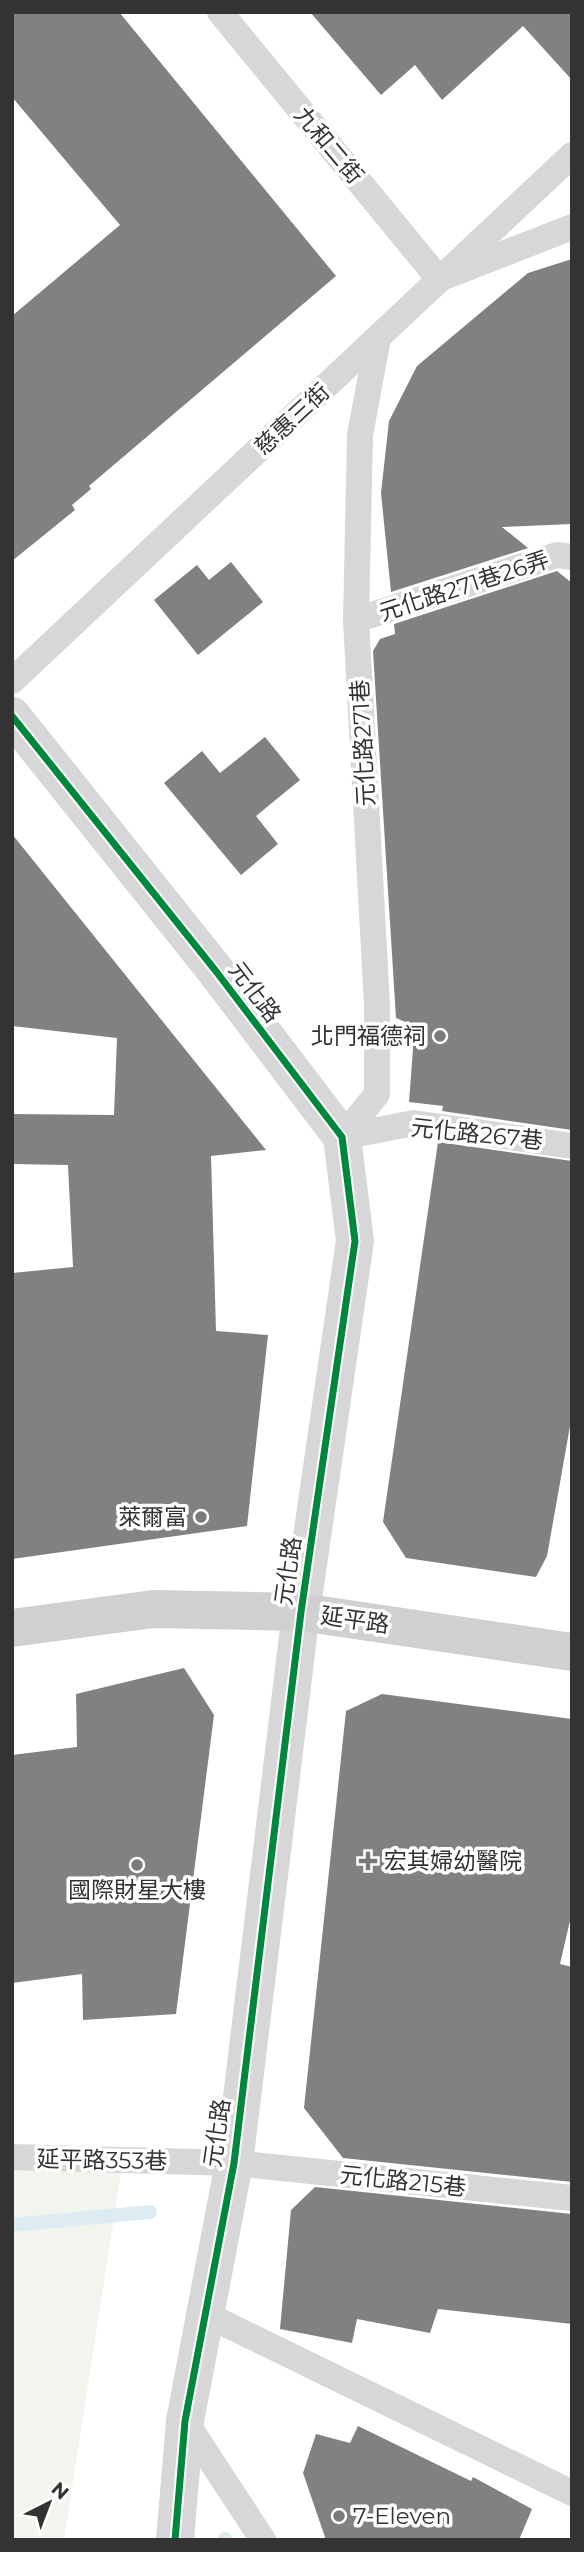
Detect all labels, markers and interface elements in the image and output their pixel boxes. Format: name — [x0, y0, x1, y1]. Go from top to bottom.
street label: 九和二街 — [289, 101, 369, 189]
street label: 慈惠三街 — [249, 377, 335, 461]
street label: 元化路271巷26弄 — [375, 545, 553, 627]
street label: 元化路271巷 — [346, 679, 380, 807]
street label: 元化路 — [223, 956, 287, 1028]
place label: 北門福德祠 — [311, 1022, 426, 1050]
marker: 北門福德祠 — [432, 1028, 448, 1044]
street label: 元化路267巷 — [410, 1113, 544, 1155]
place label: 萊爾富 — [118, 1503, 187, 1531]
marker: 萊爾富 — [193, 1509, 209, 1525]
street label: 元化路 — [269, 1535, 307, 1607]
street label: 延平路 — [319, 1601, 391, 1639]
place label: 宏其婦幼醫院 — [384, 1847, 522, 1875]
marker: 宏其婦幼醫院 — [358, 1851, 378, 1871]
marker: 國際財星大樓 — [129, 1857, 145, 1873]
place label: 國際財星大樓 — [68, 1876, 206, 1904]
street label: 元化路 — [198, 2097, 236, 2169]
street label: 延平路353巷 — [36, 2145, 168, 2175]
street label: 元化路215巷 — [339, 2160, 467, 2202]
north arrow — [14, 2468, 84, 2538]
text: N — [47, 2477, 73, 2504]
place label: 7-Eleven — [353, 2502, 451, 2530]
marker: 7-Eleven — [331, 2508, 347, 2524]

